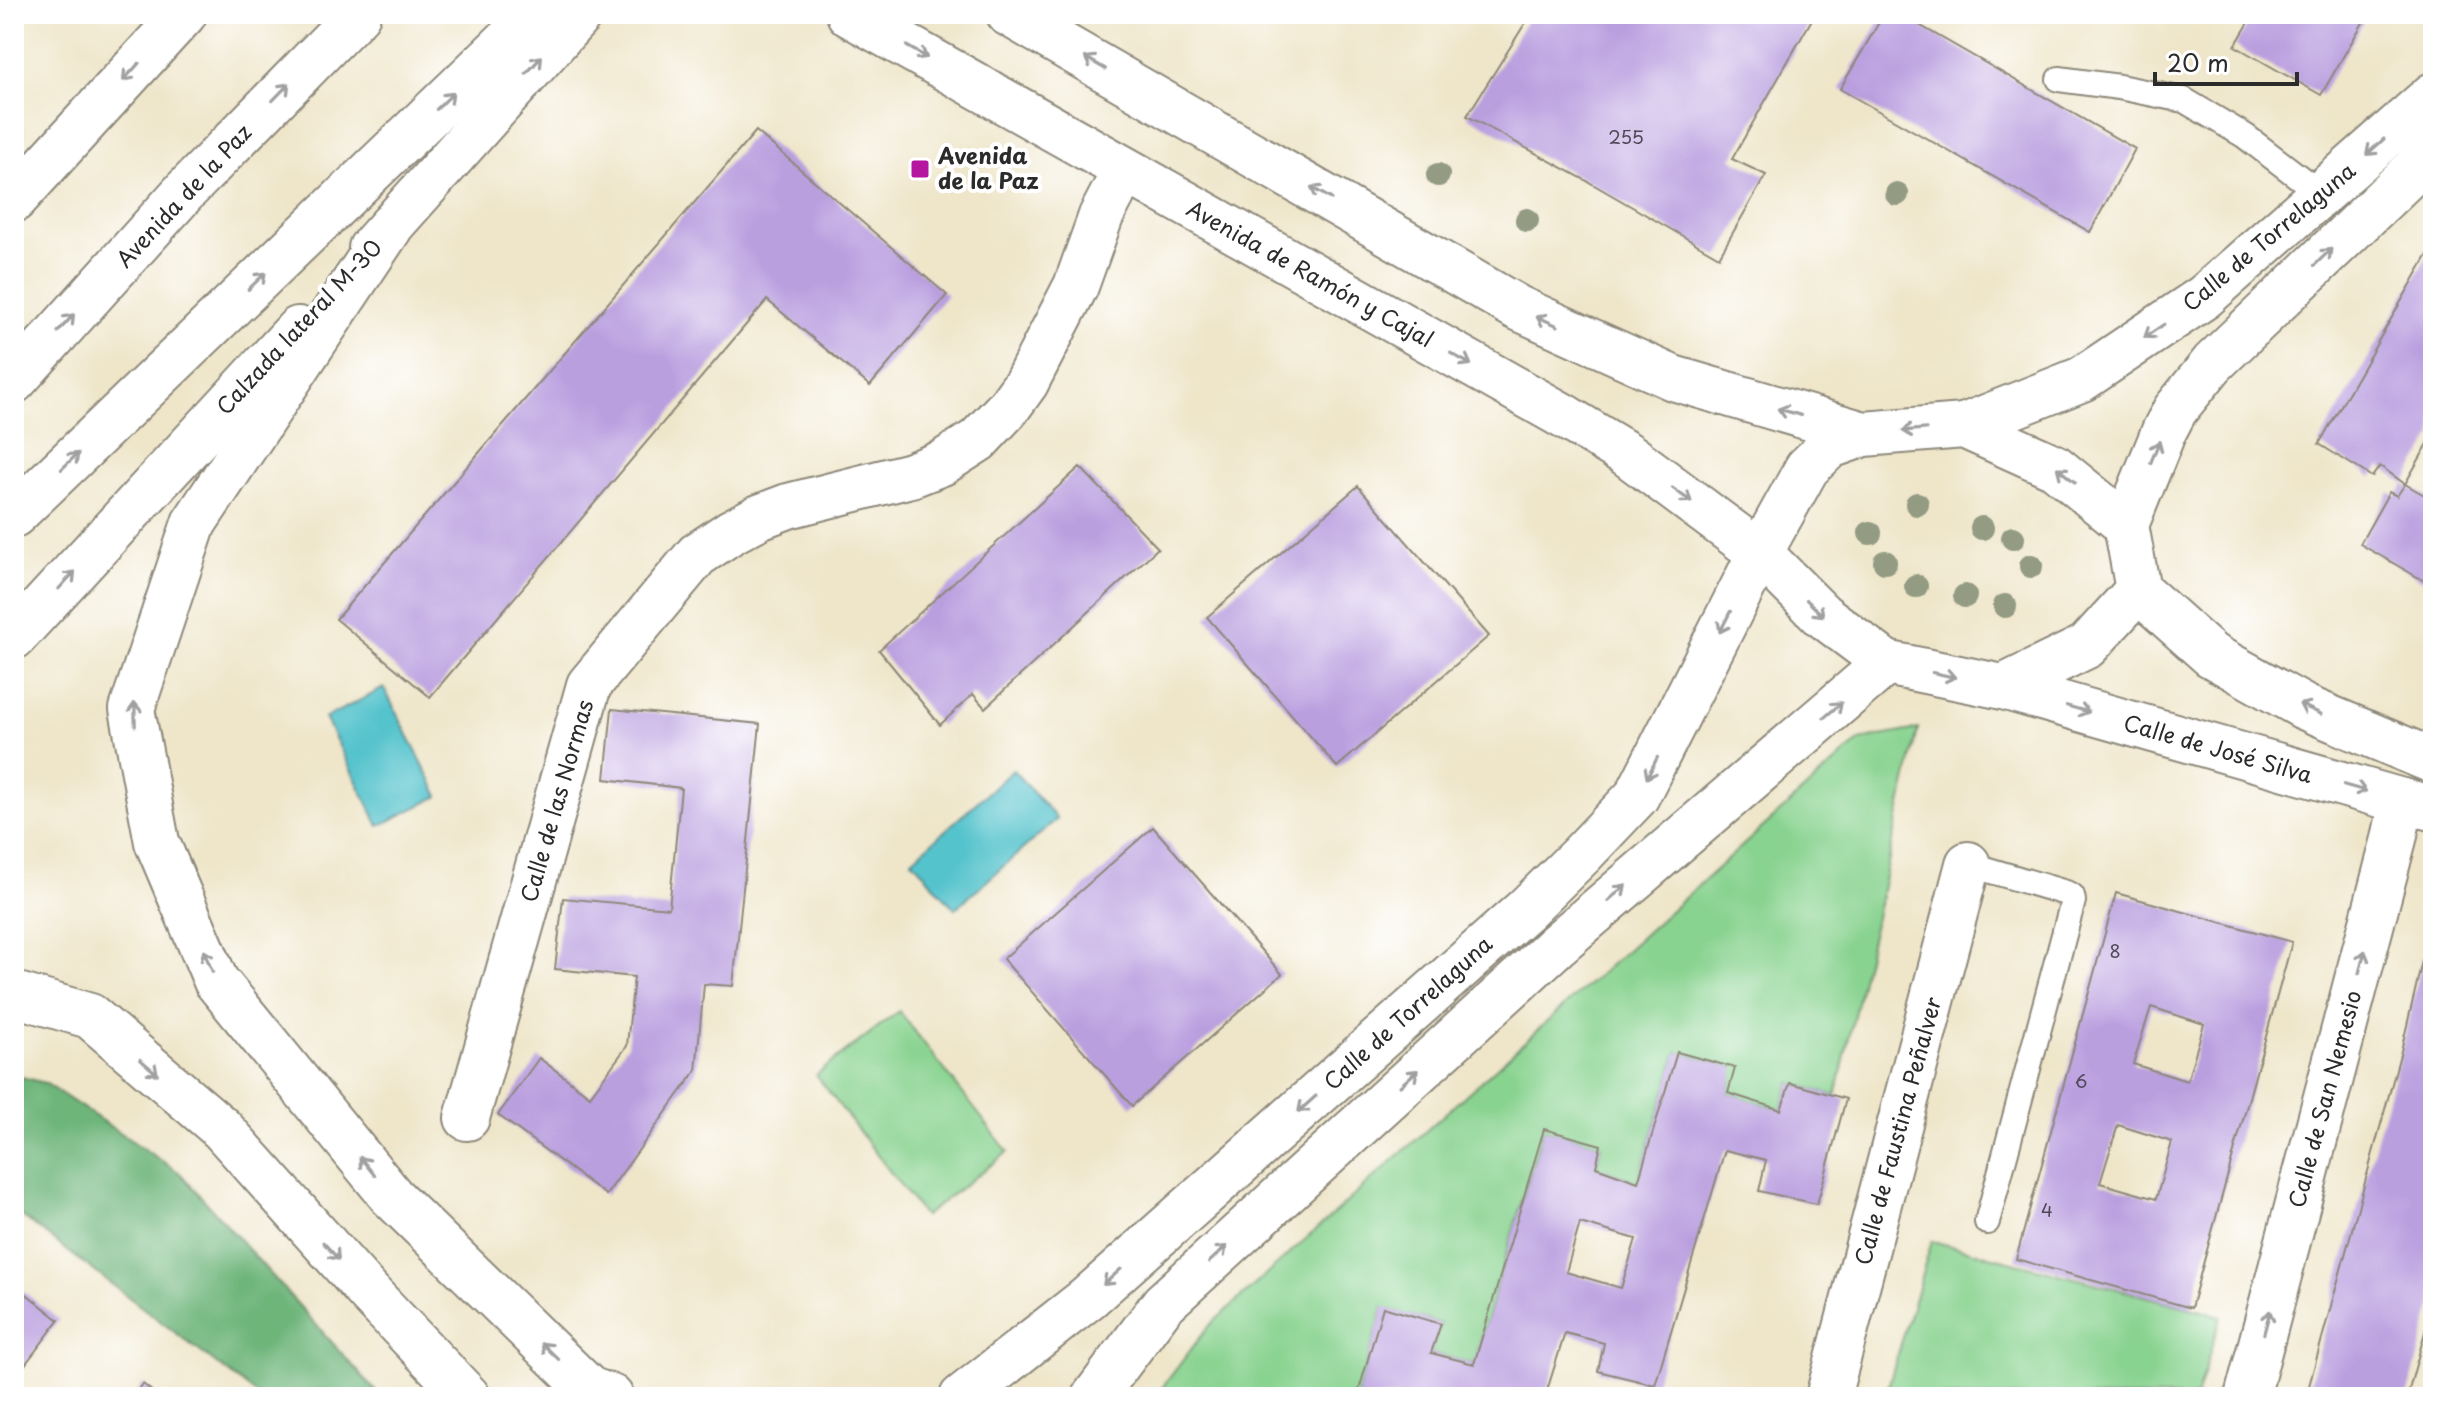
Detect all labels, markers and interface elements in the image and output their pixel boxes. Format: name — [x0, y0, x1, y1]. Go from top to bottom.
scale bar — [2155, 36, 2297, 86]
text: 20 m — [2167, 44, 2229, 80]
one-way arrow — [904, 45, 928, 61]
one-way arrow — [1084, 55, 1107, 71]
one-way arrow — [525, 56, 543, 76]
one-way arrow — [123, 61, 141, 81]
one-way arrow — [272, 82, 291, 102]
one-way arrow — [435, 91, 455, 110]
street label: Avenida de la Paz — [108, 116, 258, 274]
house number: 255 — [1608, 123, 1644, 150]
one-way arrow — [2365, 137, 2385, 155]
place label: Avenida de la Paz — [937, 138, 1039, 196]
street label: Calle de Torrelaguna — [2174, 153, 2362, 318]
marker: Avenida de la Paz — [909, 158, 931, 180]
one-way arrow — [1309, 185, 1333, 200]
street label: Avenida de Ramón y Cajal — [1181, 191, 1440, 354]
street label: Calzada lateral M-30 — [208, 231, 388, 421]
one-way arrow — [2313, 248, 2332, 267]
one-way arrow — [247, 272, 267, 291]
one-way arrow — [1535, 313, 1559, 328]
one-way arrow — [57, 314, 75, 334]
one-way arrow — [2143, 322, 2165, 339]
one-way arrow — [1449, 351, 1472, 367]
one-way arrow — [1777, 404, 1803, 419]
one-way arrow — [1901, 423, 1928, 438]
one-way arrow — [2149, 440, 2164, 465]
one-way arrow — [60, 452, 80, 471]
one-way arrow — [2056, 467, 2077, 484]
one-way arrow — [1671, 487, 1693, 504]
one-way arrow — [57, 570, 75, 590]
one-way arrow — [1805, 598, 1825, 617]
one-way arrow — [1717, 610, 1733, 634]
one-way arrow — [1931, 668, 1957, 683]
street label: Calle de las Normas — [511, 695, 600, 906]
one-way arrow — [1822, 701, 1842, 719]
one-way arrow — [2298, 701, 2322, 716]
one-way arrow — [127, 702, 143, 728]
one-way arrow — [2065, 702, 2091, 717]
street label: Calle de José Silva — [2120, 705, 2317, 790]
one-way arrow — [1643, 755, 1659, 779]
one-way arrow — [2341, 781, 2367, 796]
one-way arrow — [1607, 884, 1627, 902]
street label: Calle de Torrelaguna — [1315, 927, 1499, 1097]
house number: 8 — [2109, 937, 2121, 964]
one-way arrow — [2355, 949, 2370, 975]
one-way arrow — [199, 950, 214, 974]
street label: Calle de San Nemesio — [2279, 986, 2368, 1211]
street label: Calle de Faustina Peñalver — [1845, 993, 1948, 1268]
one-way arrow — [139, 1057, 159, 1075]
house number: 6 — [2075, 1067, 2087, 1094]
one-way arrow — [1399, 1070, 1419, 1088]
one-way arrow — [1297, 1095, 1317, 1113]
one-way arrow — [358, 1156, 376, 1177]
house number: 4 — [2041, 1196, 2053, 1223]
one-way arrow — [322, 1241, 340, 1261]
one-way arrow — [1207, 1246, 1227, 1264]
one-way arrow — [1103, 1267, 1123, 1285]
one-way arrow — [2260, 1309, 2275, 1335]
one-way arrow — [541, 1342, 560, 1361]

